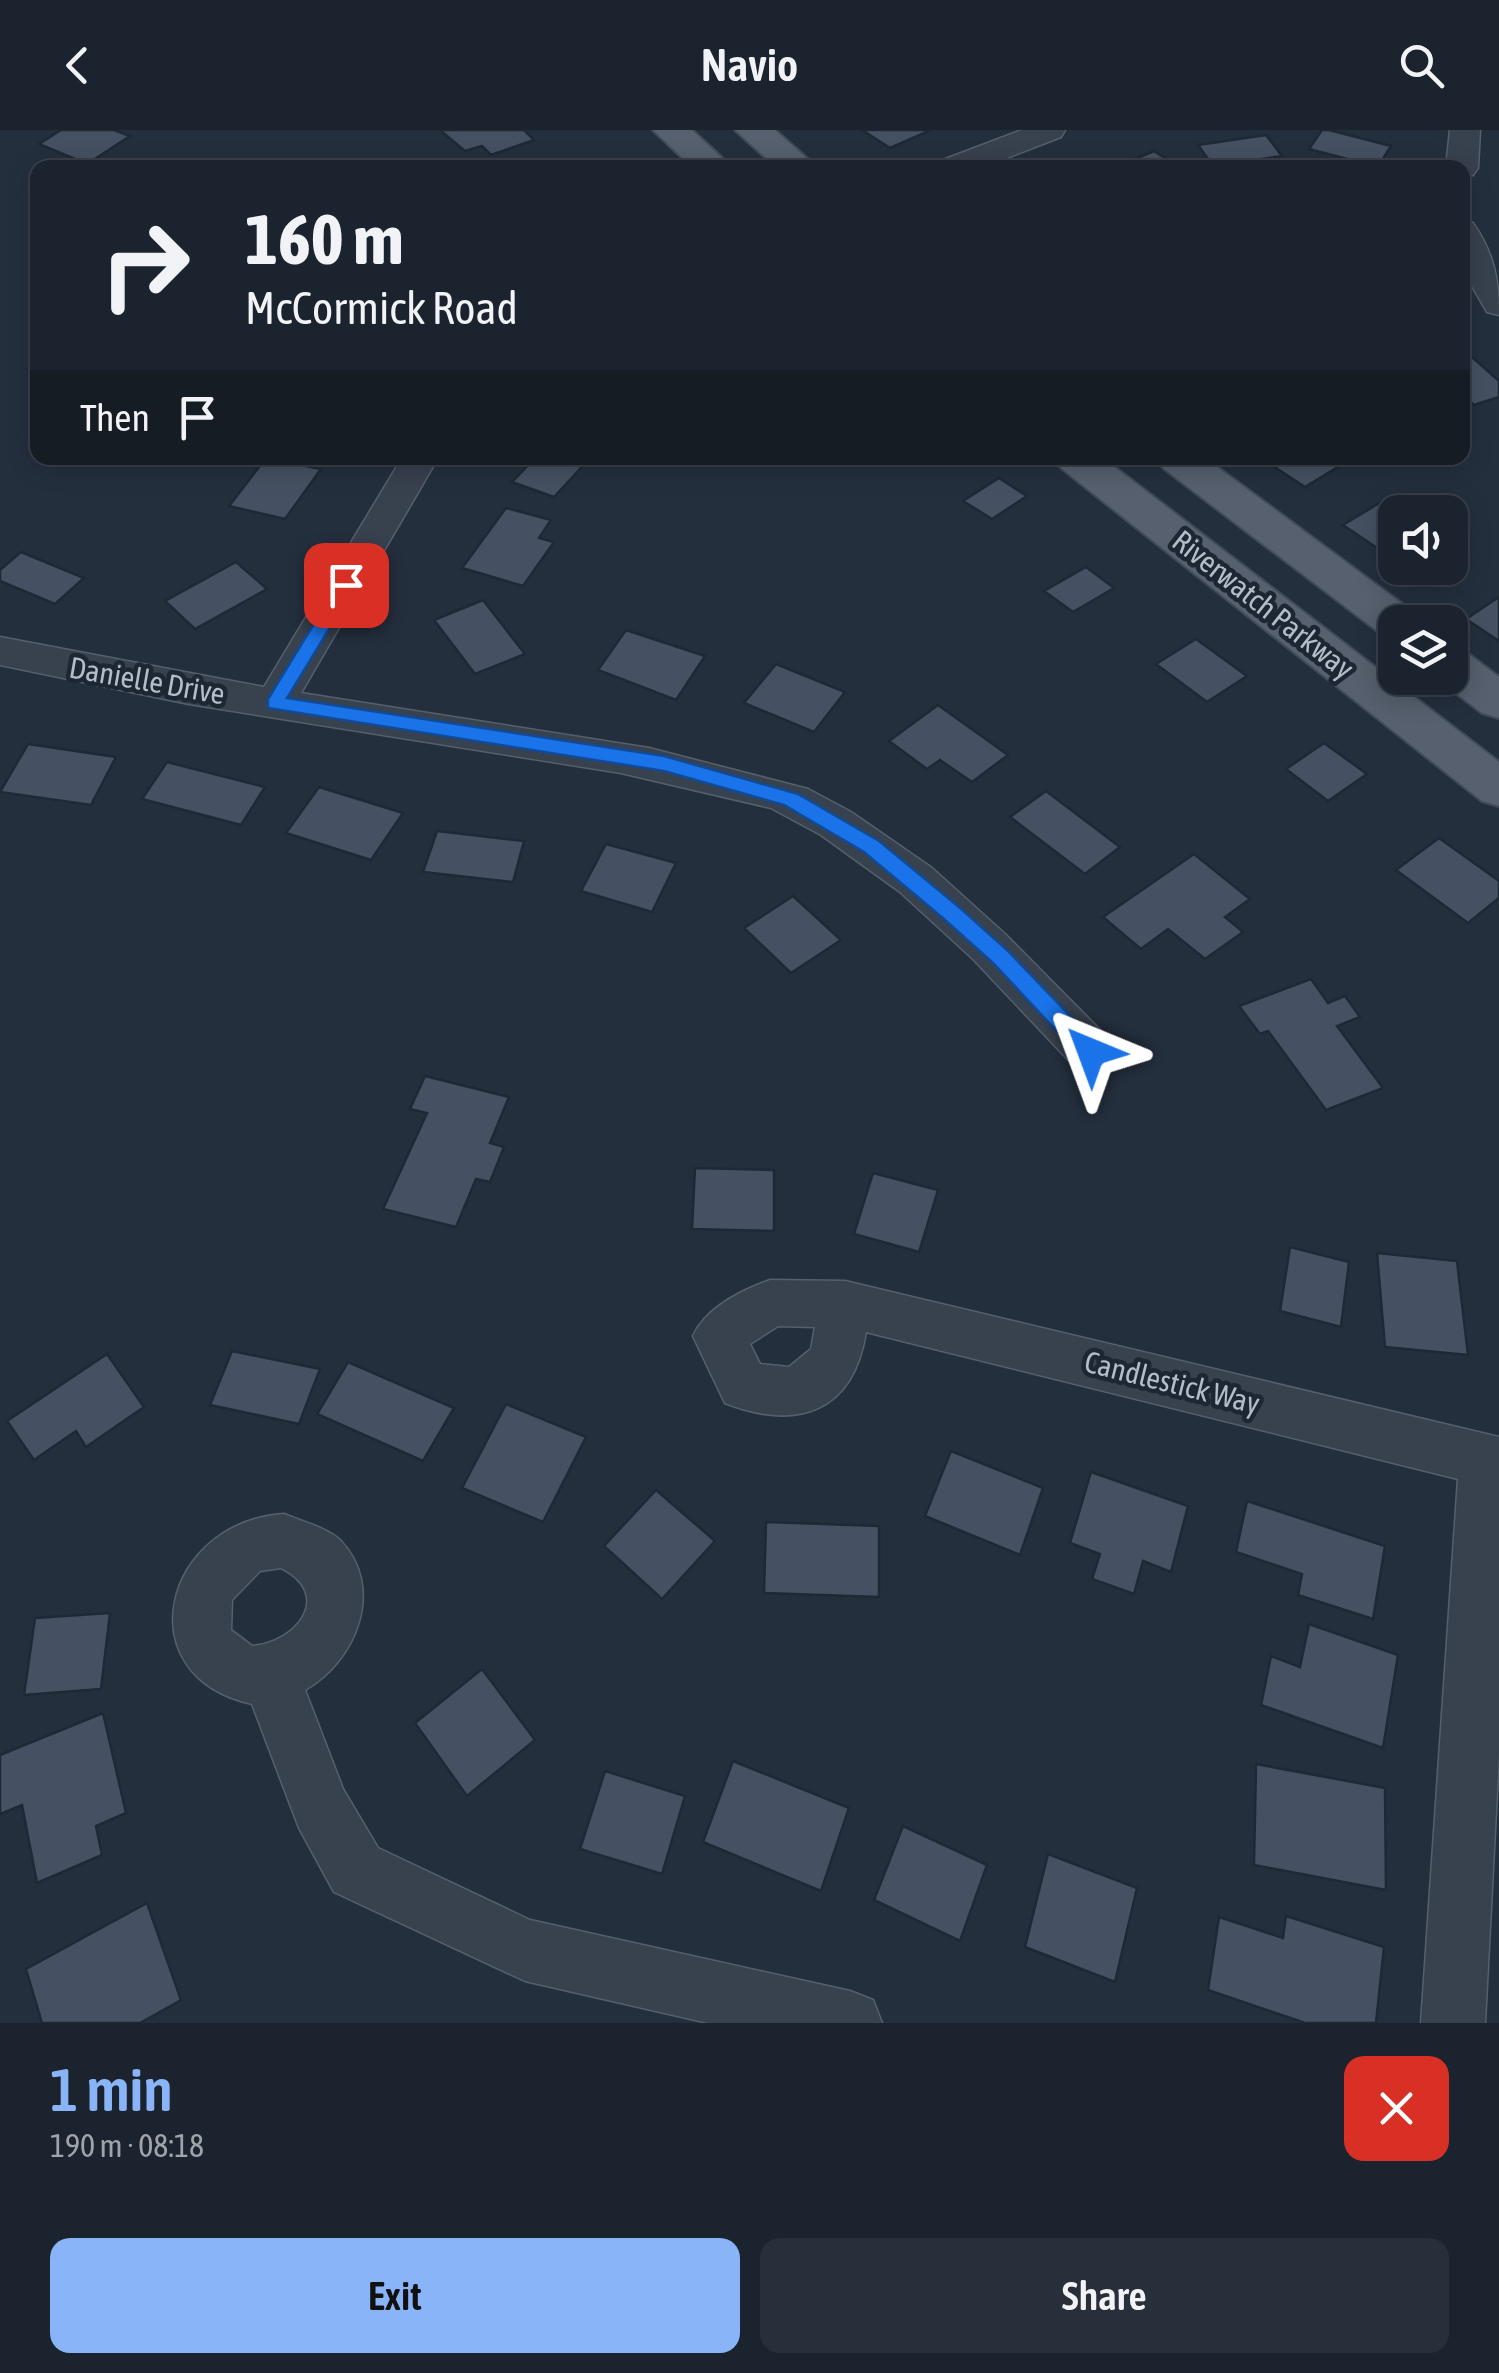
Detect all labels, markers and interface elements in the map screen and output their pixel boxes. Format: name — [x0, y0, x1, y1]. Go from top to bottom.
icon: back — [50, 38, 105, 93]
icon: search — [1394, 38, 1449, 93]
text: Navio — [701, 39, 798, 91]
text: 160 m — [245, 199, 404, 279]
icon: right — [80, 200, 210, 330]
text: McCormick Road — [245, 282, 518, 334]
icon: arrive — [170, 390, 225, 445]
text: Then — [80, 396, 150, 439]
map controls — [1378, 495, 1468, 695]
button: sound — [1378, 495, 1468, 585]
street label: Riverwatch Parkway — [1166, 523, 1361, 685]
pin — [304, 543, 389, 628]
icon: arrive — [319, 558, 374, 613]
button: layers — [1378, 605, 1468, 695]
street label: Danielle Drive — [67, 650, 228, 710]
position arrow — [1039, 1000, 1143, 1104]
street label: Candlestick Way — [1081, 1344, 1263, 1420]
text: 1 min — [50, 2055, 173, 2124]
button: close — [1344, 2056, 1449, 2161]
text: 190 m · 08:18 — [50, 2127, 204, 2164]
button: Exit — [50, 2238, 740, 2353]
button: Share — [760, 2238, 1449, 2353]

